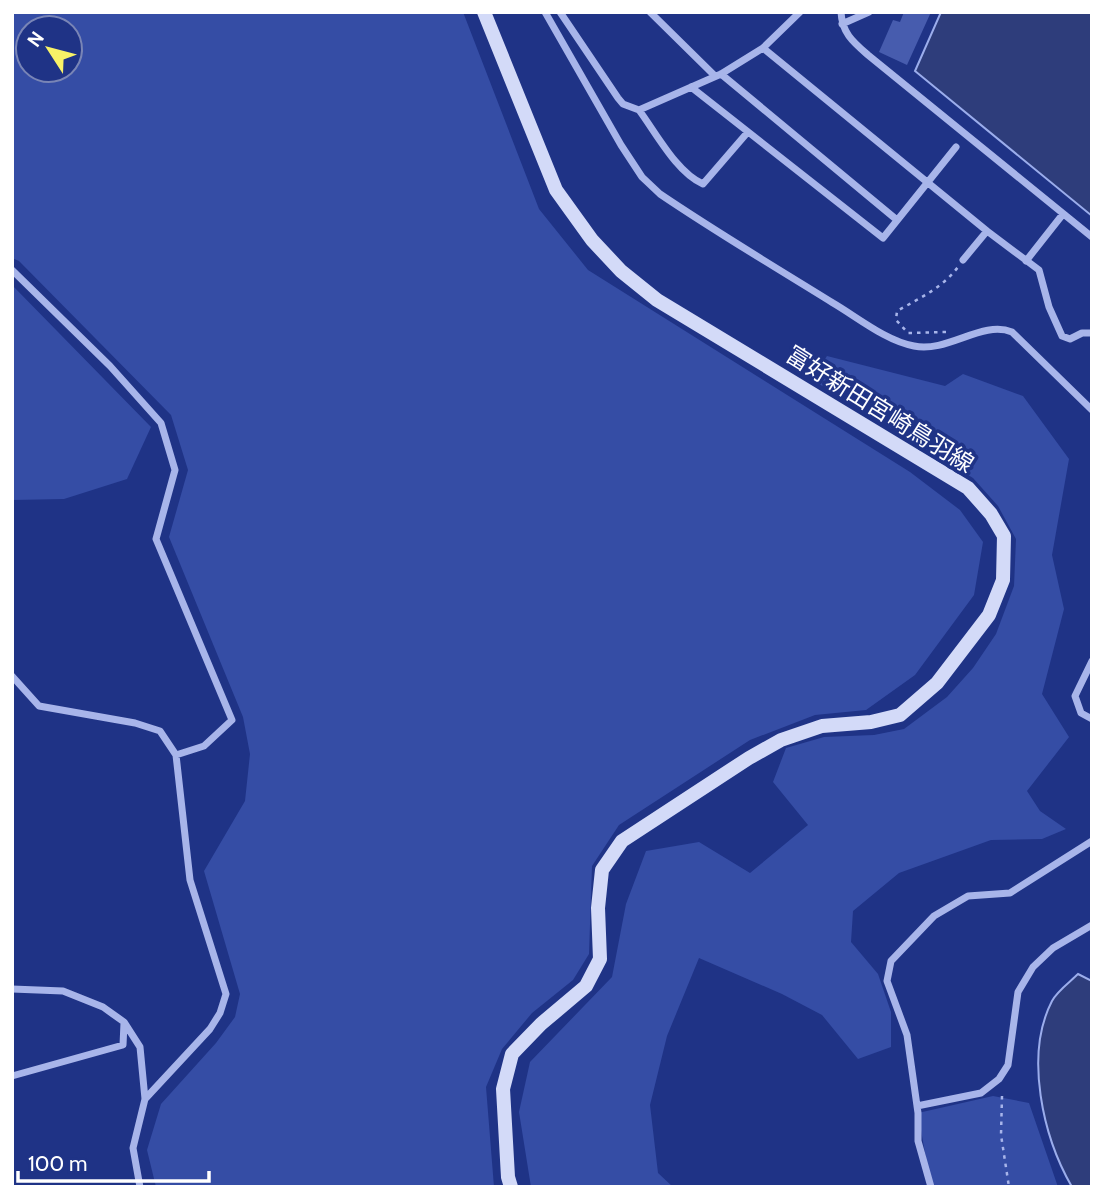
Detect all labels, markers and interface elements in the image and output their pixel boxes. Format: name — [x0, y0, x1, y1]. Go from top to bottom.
north arrow — [14, 14, 84, 84]
text: N — [22, 27, 49, 51]
street label: 富好新田宮崎鳥羽線 — [781, 339, 979, 479]
scale bar — [18, 1140, 208, 1184]
text: 100 m — [28, 1151, 87, 1176]

